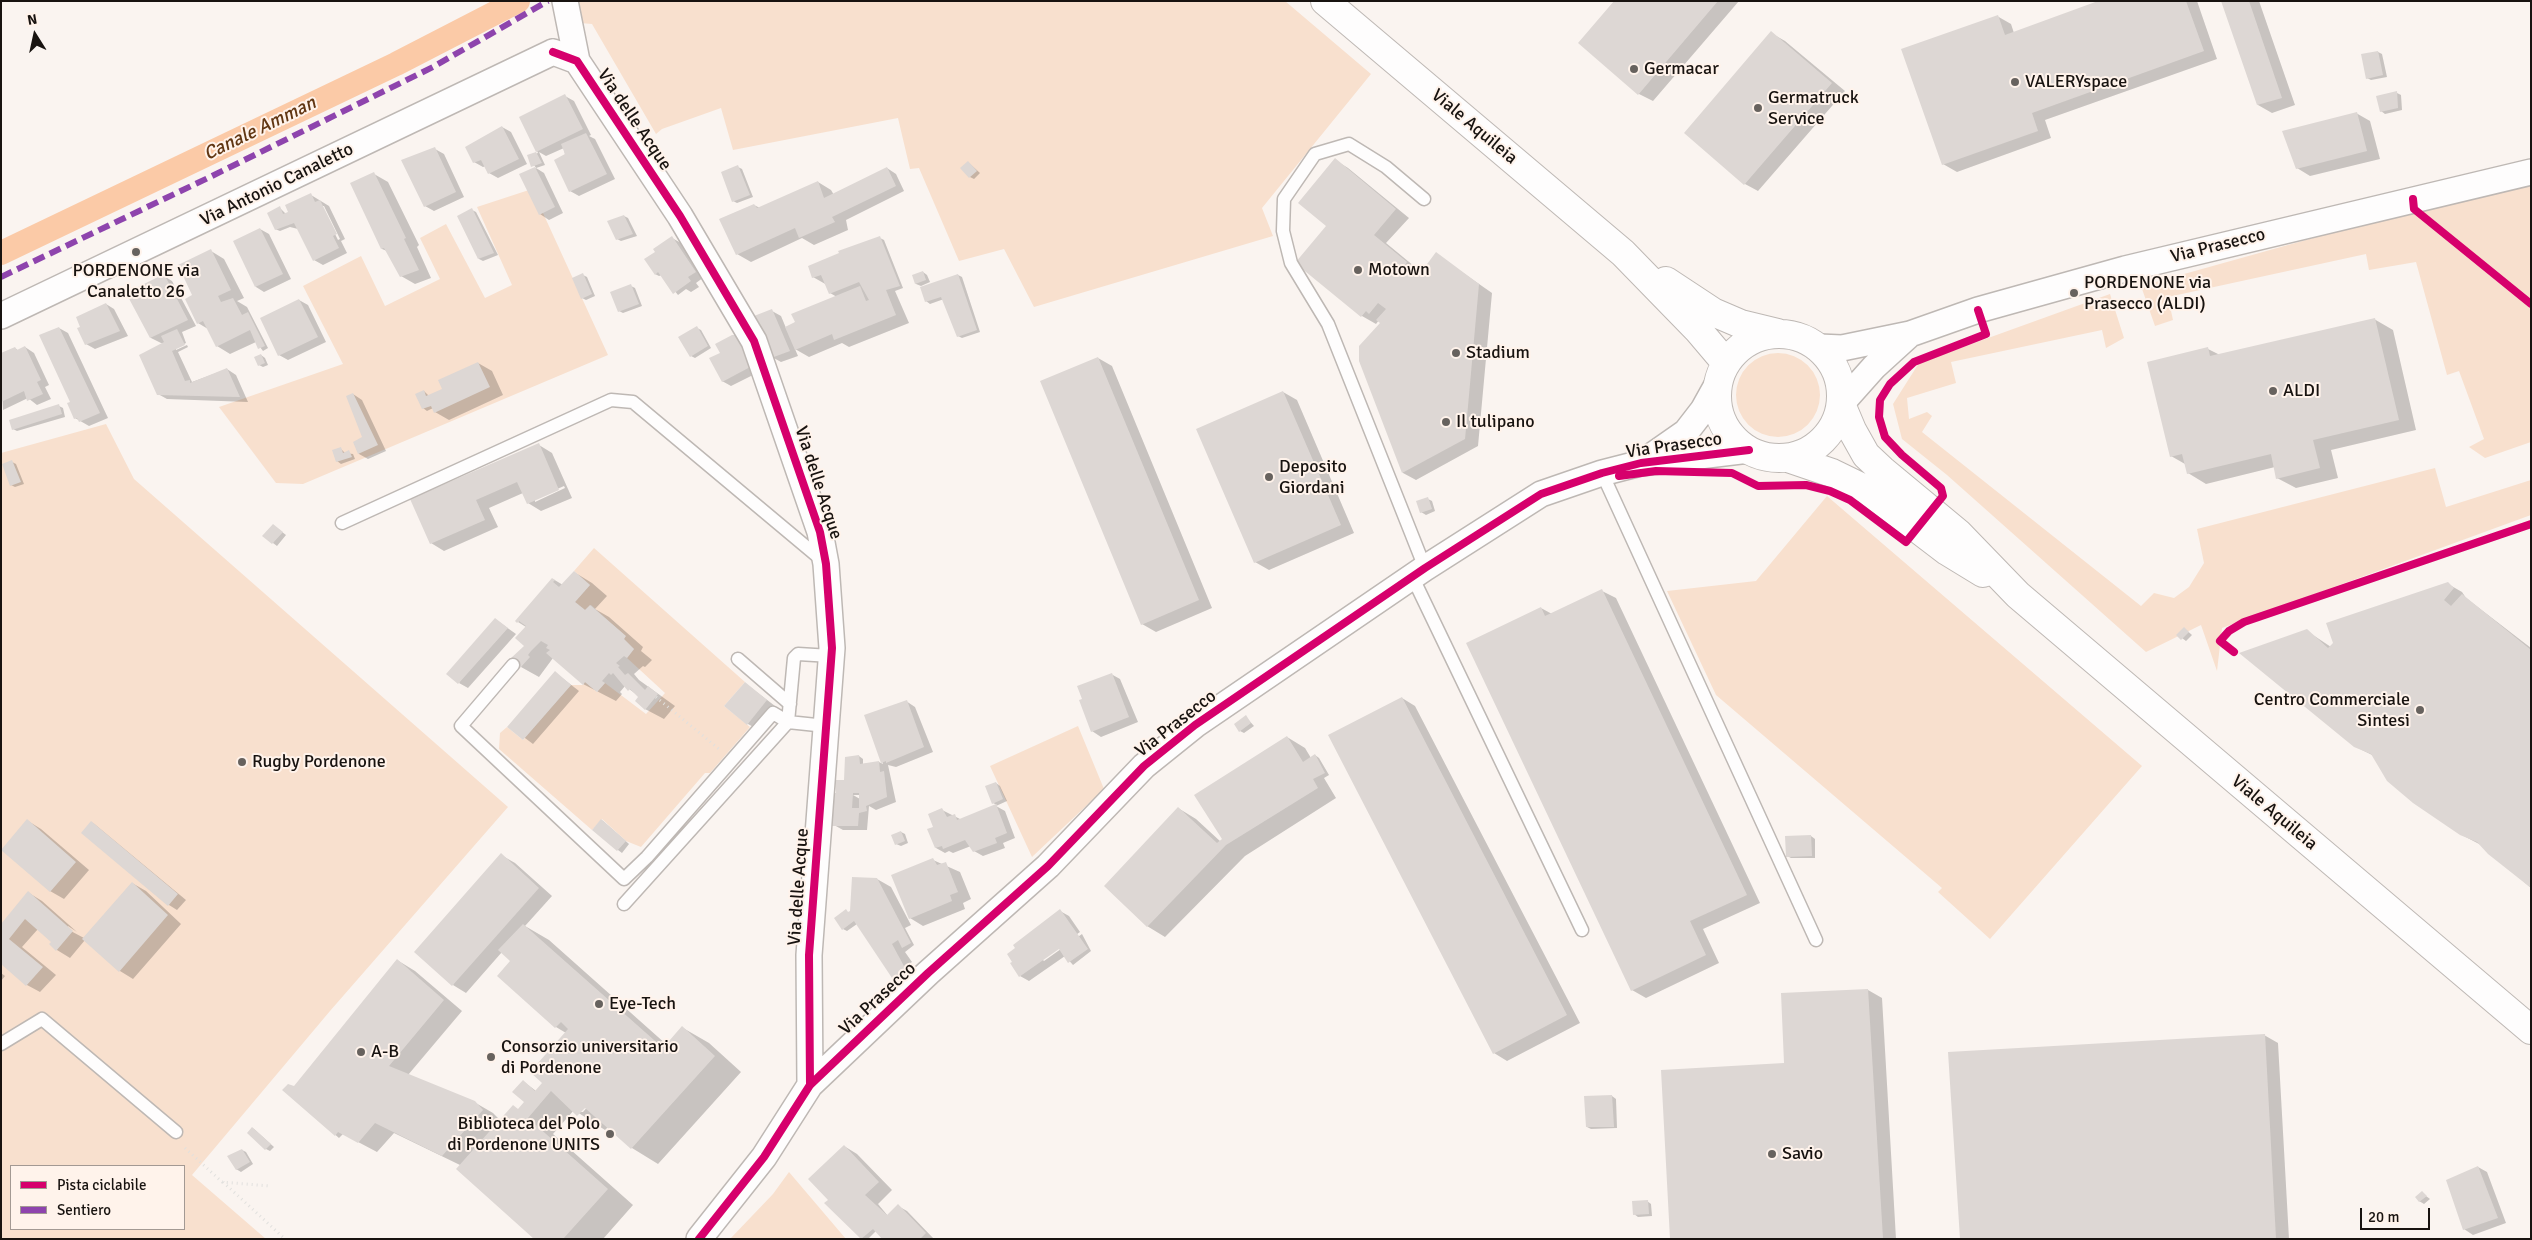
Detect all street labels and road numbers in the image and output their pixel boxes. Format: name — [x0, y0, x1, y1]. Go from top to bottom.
street label: Via delle Acque — [592, 65, 676, 175]
street label: Viale Aquileia — [1427, 85, 1521, 169]
street label: Via Antonio Canaletto — [197, 139, 357, 231]
street label: Via Prasecco — [2168, 224, 2268, 268]
street label: Via delle Acque — [790, 424, 846, 542]
street label: Via Prasecco — [1625, 429, 1723, 463]
street label: Via Prasecco — [1131, 686, 1221, 762]
street label: Viale Aquileia — [2227, 771, 2321, 855]
street label: Via delle Acque — [784, 828, 814, 946]
street label: Via Prasecco — [835, 958, 921, 1040]

